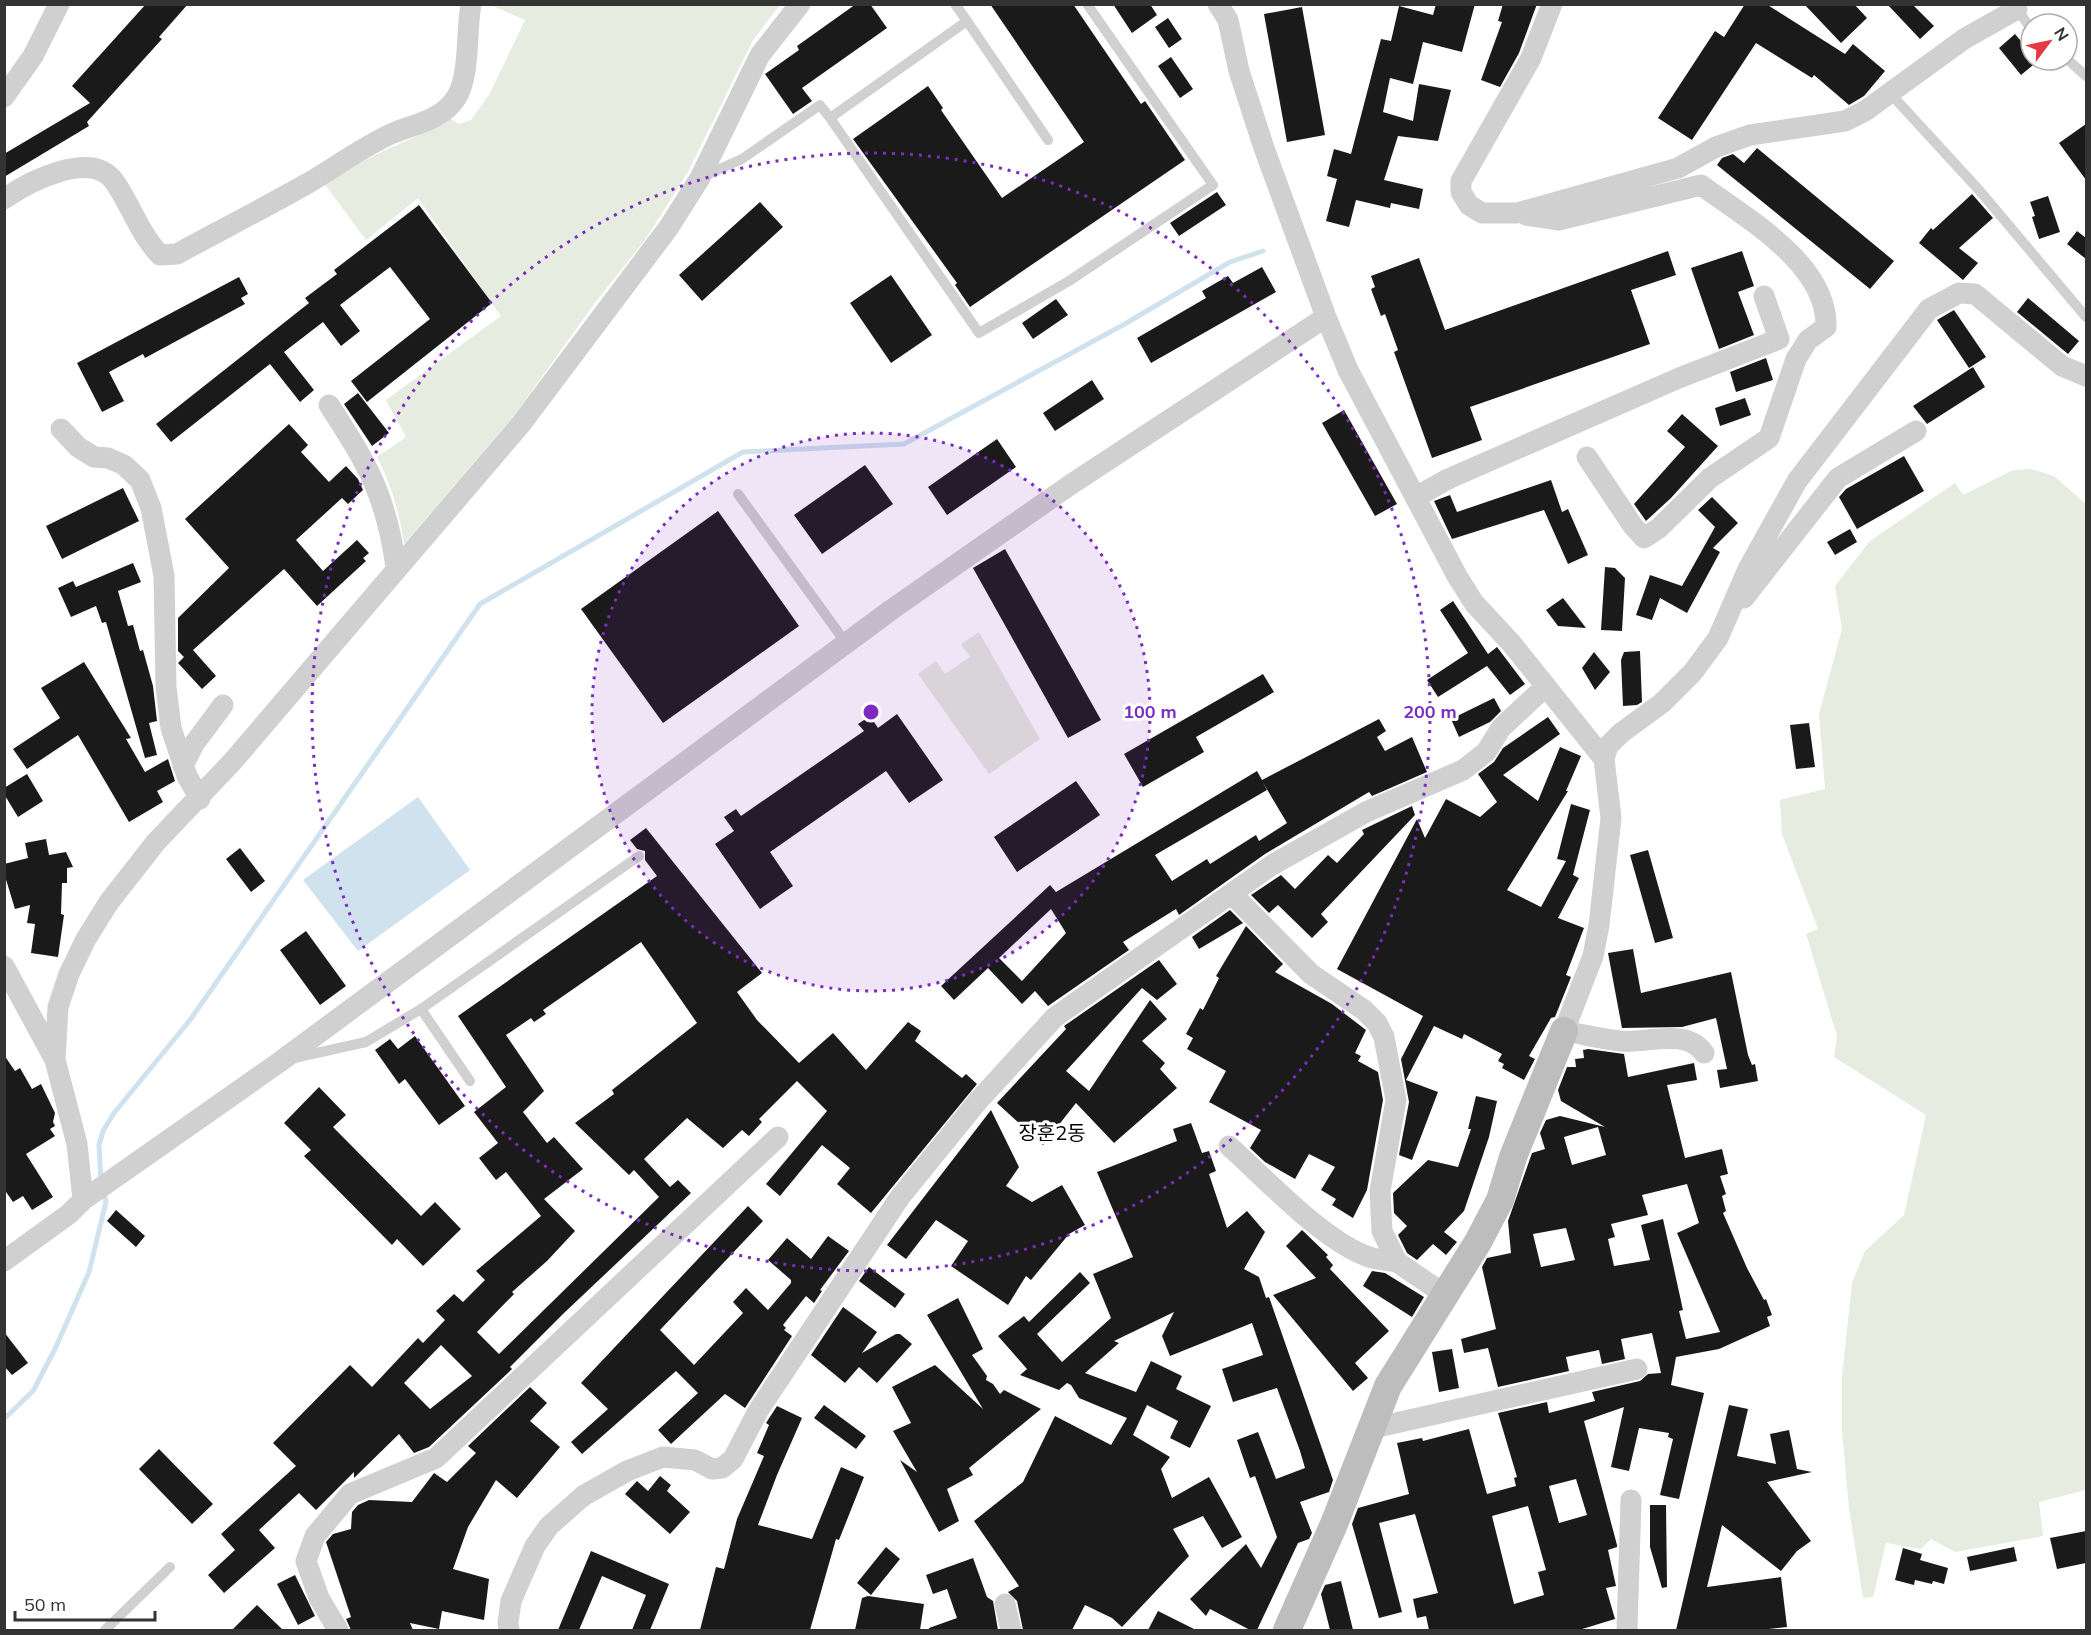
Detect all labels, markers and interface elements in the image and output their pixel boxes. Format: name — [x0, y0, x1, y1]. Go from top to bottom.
north arrow — [2019, 12, 2079, 72]
text: N — [2050, 24, 2073, 44]
text: 100 m — [1123, 700, 1177, 723]
text: 200 m — [1403, 700, 1457, 723]
centre of rings — [861, 702, 881, 722]
district label: 장훈2동 — [1018, 1120, 1086, 1145]
scale bar — [15, 1584, 154, 1622]
text: 50 m — [24, 1593, 66, 1616]

